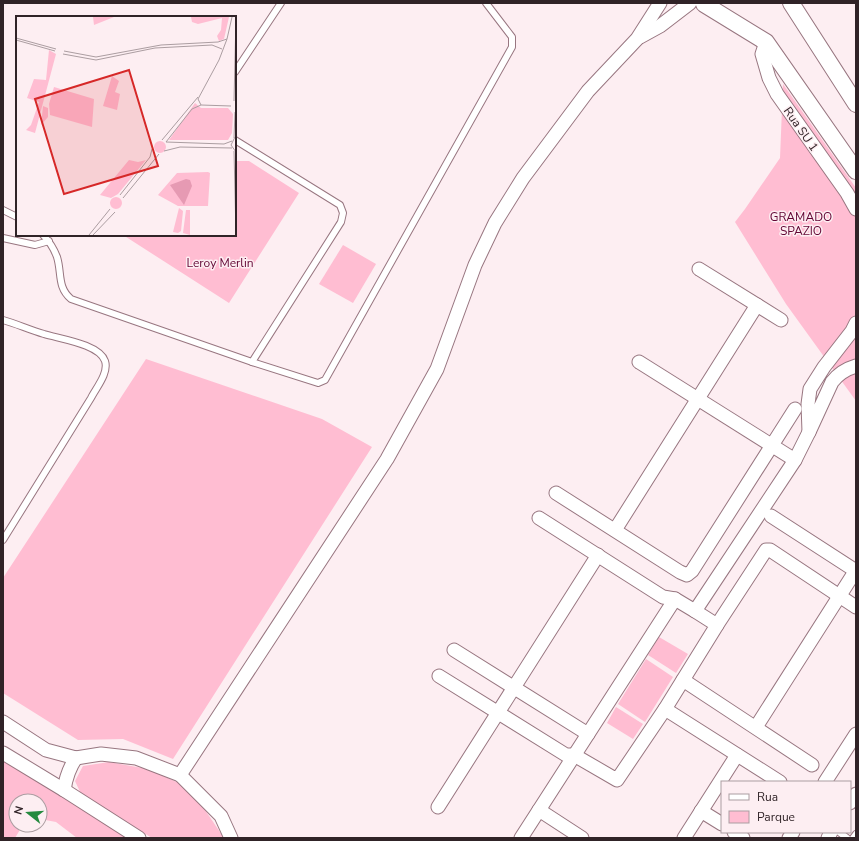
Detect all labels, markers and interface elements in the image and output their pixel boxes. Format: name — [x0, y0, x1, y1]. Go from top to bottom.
inset map — [16, 16, 236, 236]
street label: Rua SU 1 — [780, 104, 822, 154]
park label: GRAMADO SPAZIO — [770, 209, 832, 239]
park label: Leroy Merlin — [187, 255, 254, 271]
legend — [721, 781, 851, 833]
text: Rua — [757, 789, 778, 805]
north arrow — [8, 793, 48, 833]
text: N — [11, 804, 27, 816]
text: Parque — [757, 809, 795, 825]

